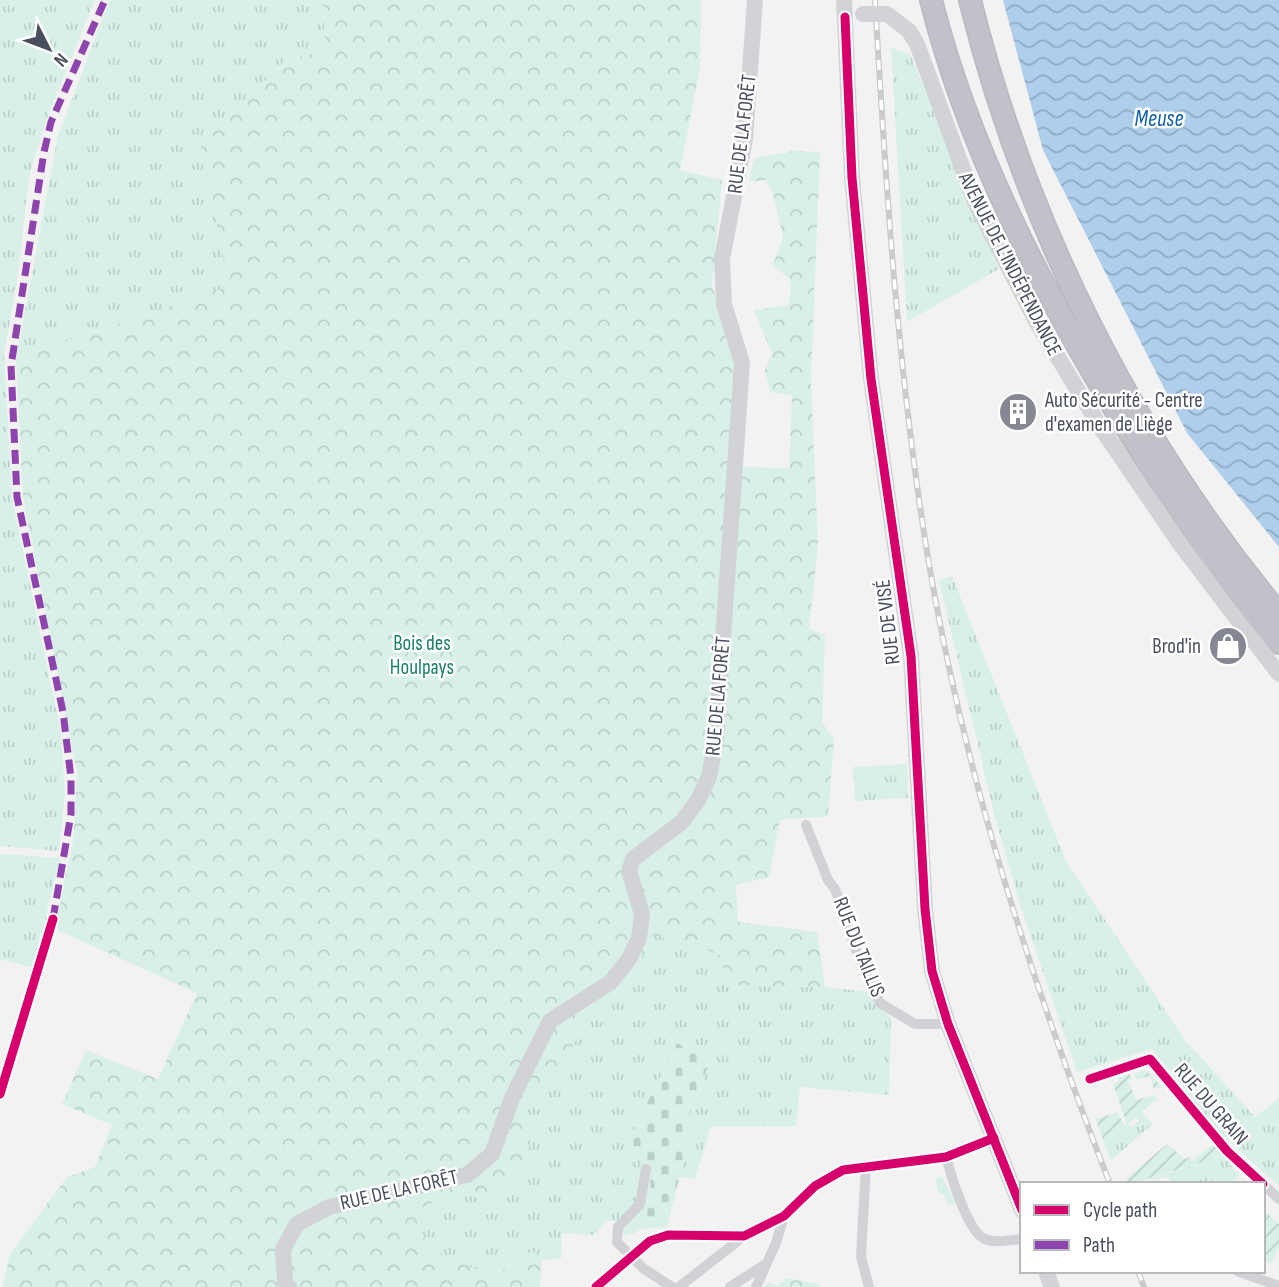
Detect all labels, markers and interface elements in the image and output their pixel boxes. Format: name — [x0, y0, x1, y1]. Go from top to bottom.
north arrow — [14, 14, 84, 84]
text: N — [49, 48, 72, 71]
street label: RUE DE LA FORÊT — [722, 73, 762, 195]
water label: Meuse — [1135, 105, 1183, 133]
street label: AVENUE DE L'INDÉPENDANCE — [952, 167, 1067, 360]
place label: Auto Sécurité - Centre d'examen de Liège — [1044, 388, 1203, 437]
building icon: Auto Sécurité - Centre d'examen de Liège — [997, 391, 1039, 433]
street label: RUE DE VISÉ — [870, 578, 906, 666]
shop icon: Brod'in — [1207, 625, 1249, 667]
park label: Bois des Houlpays — [390, 631, 454, 680]
place label: Brod'in — [1152, 634, 1201, 659]
street label: RUE DE LA FORÊT — [700, 635, 736, 757]
street label: RUE DU TAILLIS — [828, 893, 890, 1001]
street label: RUE DU GRAIN — [1169, 1058, 1253, 1150]
street label: RUE DE LA FORÊT — [338, 1164, 461, 1216]
legend — [1020, 1182, 1265, 1273]
text: Cycle path — [1083, 1198, 1157, 1223]
text: Path — [1083, 1233, 1115, 1258]

